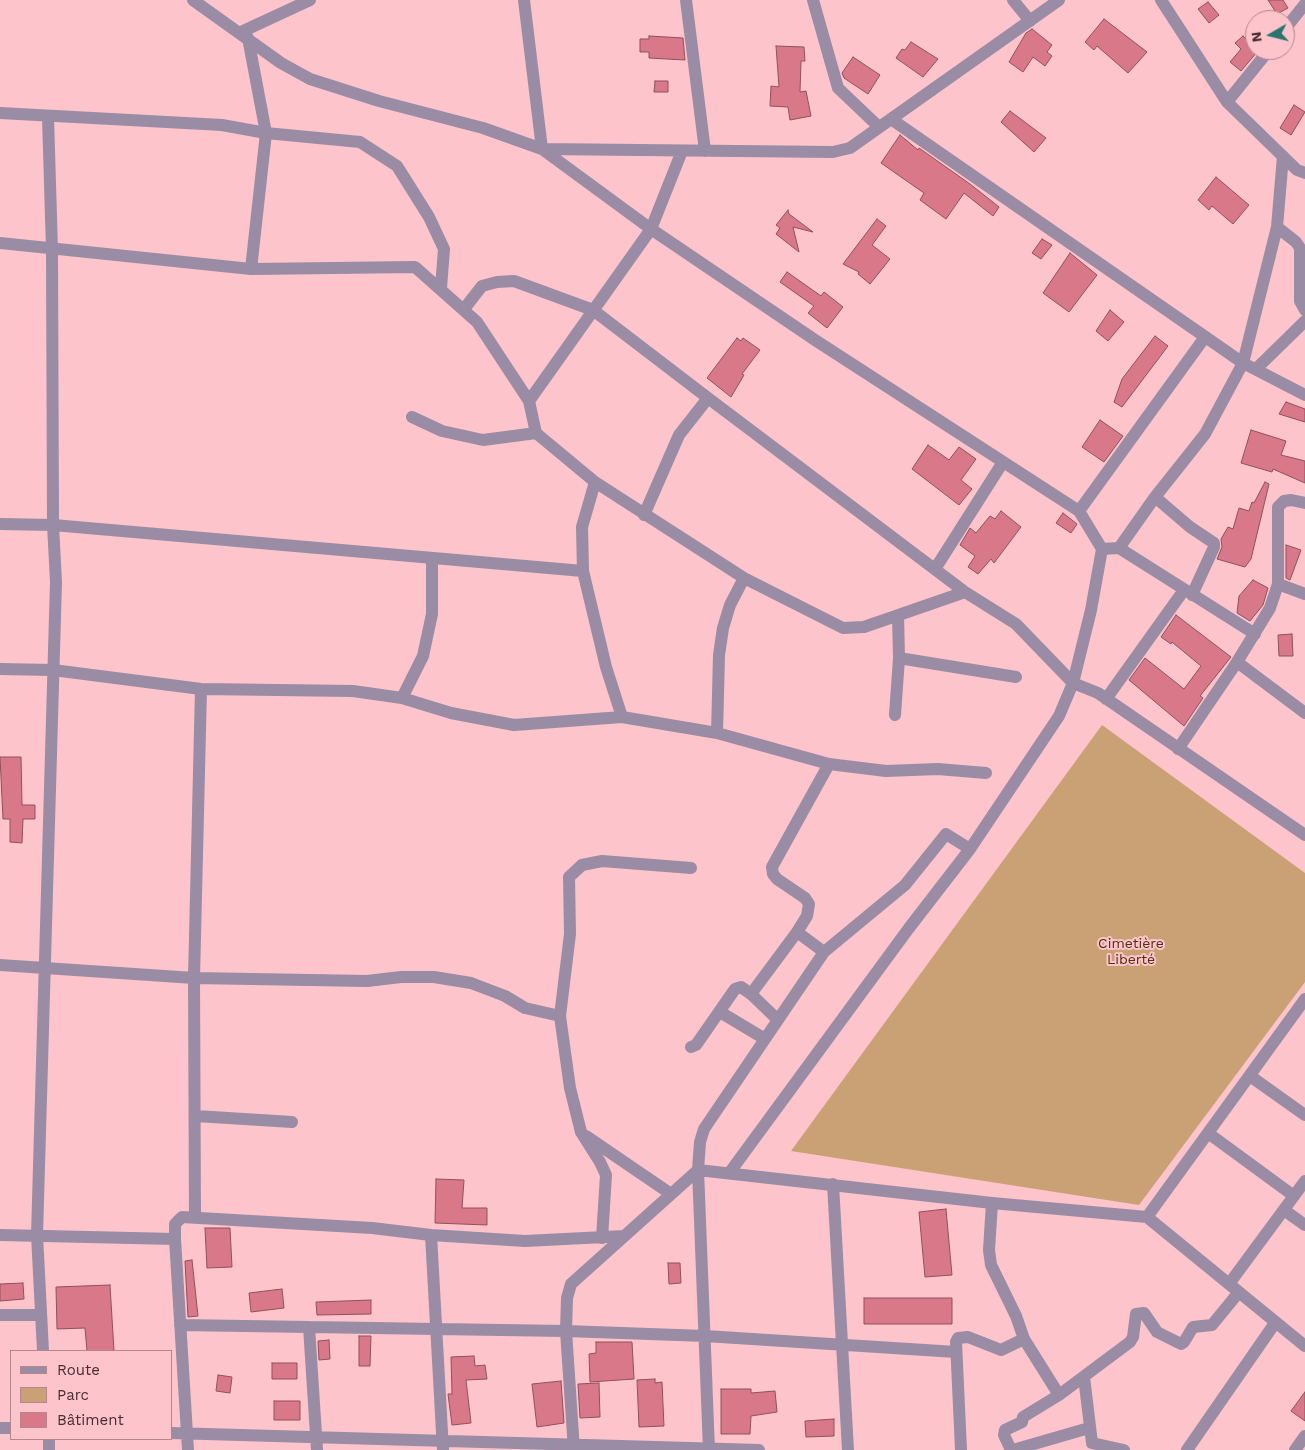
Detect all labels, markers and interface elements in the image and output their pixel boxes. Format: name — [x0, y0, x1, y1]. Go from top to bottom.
north arrow — [1245, 10, 1295, 60]
text: N — [1247, 31, 1265, 43]
park label: Cimetière Liberté — [1098, 936, 1164, 969]
legend — [10, 1350, 172, 1440]
text: Route — [57, 1361, 100, 1379]
text: Parc — [57, 1386, 89, 1404]
text: Bâtiment — [57, 1411, 124, 1429]

